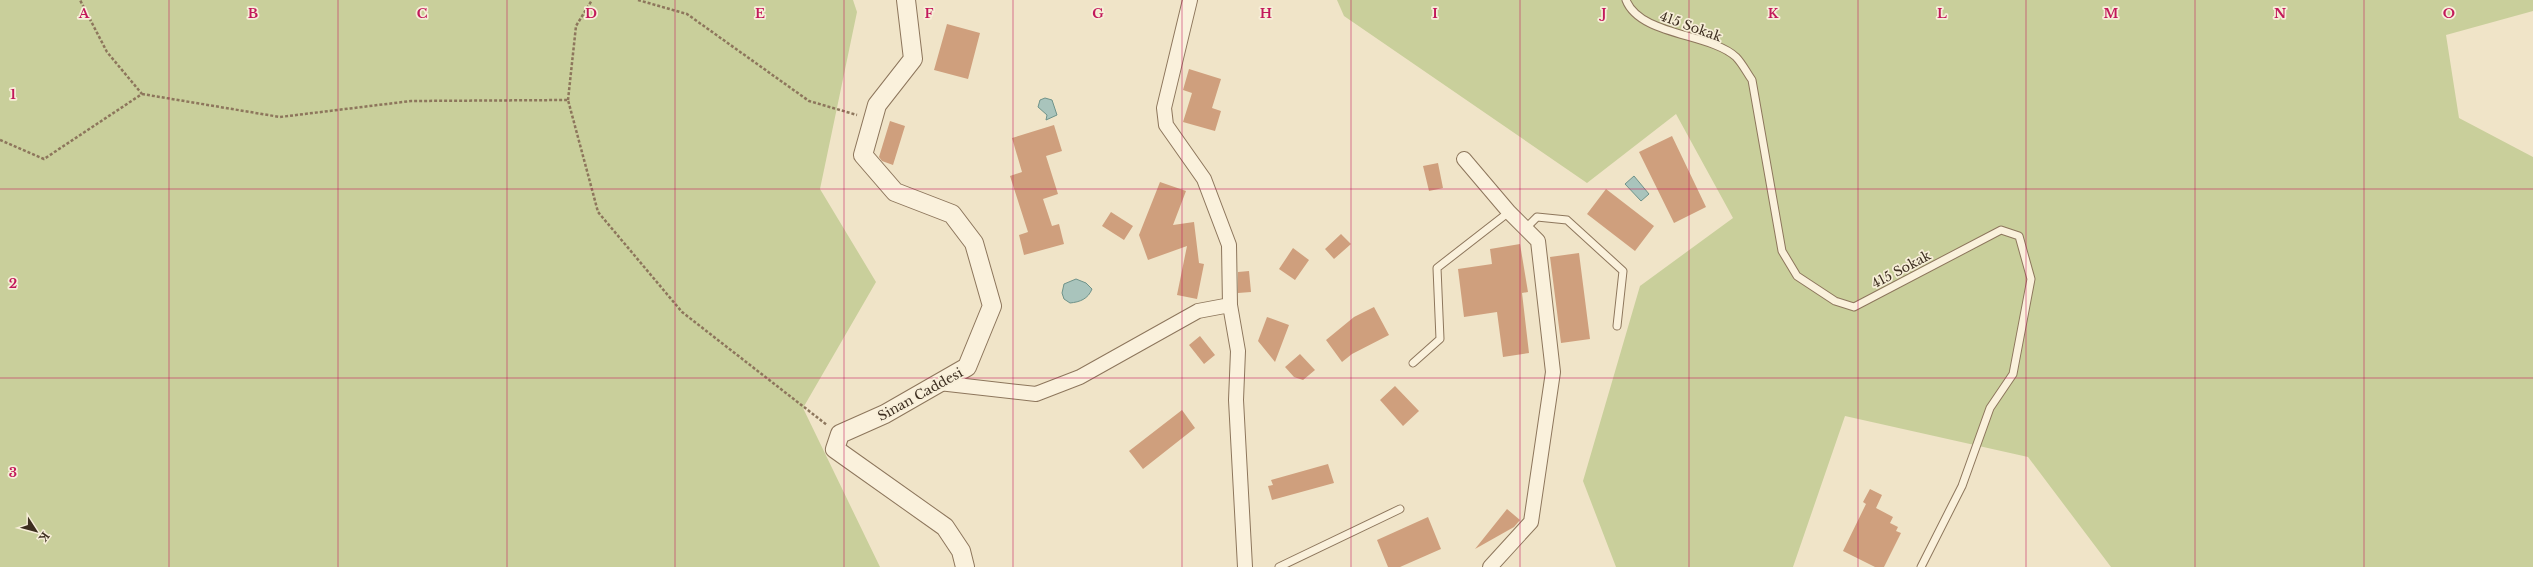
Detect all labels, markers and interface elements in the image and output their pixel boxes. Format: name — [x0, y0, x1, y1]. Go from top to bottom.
text: A — [78, 5, 90, 22]
text: B — [248, 5, 258, 22]
text: C — [417, 5, 428, 22]
text: D — [585, 5, 597, 22]
text: E — [755, 5, 765, 22]
text: F — [925, 5, 934, 22]
text: G — [1092, 5, 1104, 22]
text: H — [1260, 5, 1272, 22]
text: I — [1432, 5, 1438, 22]
text: J — [1598, 5, 1607, 22]
text: K — [1768, 5, 1779, 22]
text: L — [1937, 5, 1947, 22]
text: M — [2104, 5, 2119, 22]
text: N — [2274, 5, 2286, 22]
text: O — [2443, 5, 2455, 22]
street label: 415 Sokak — [1658, 7, 1724, 46]
text: 1 — [10, 86, 16, 103]
street label: 415 Sokak — [1869, 247, 1934, 292]
text: 2 — [9, 275, 17, 292]
street label: Sinan Caddesi — [875, 364, 966, 425]
text: 3 — [9, 464, 17, 481]
north arrow — [16, 511, 56, 551]
text: K — [35, 529, 52, 545]

